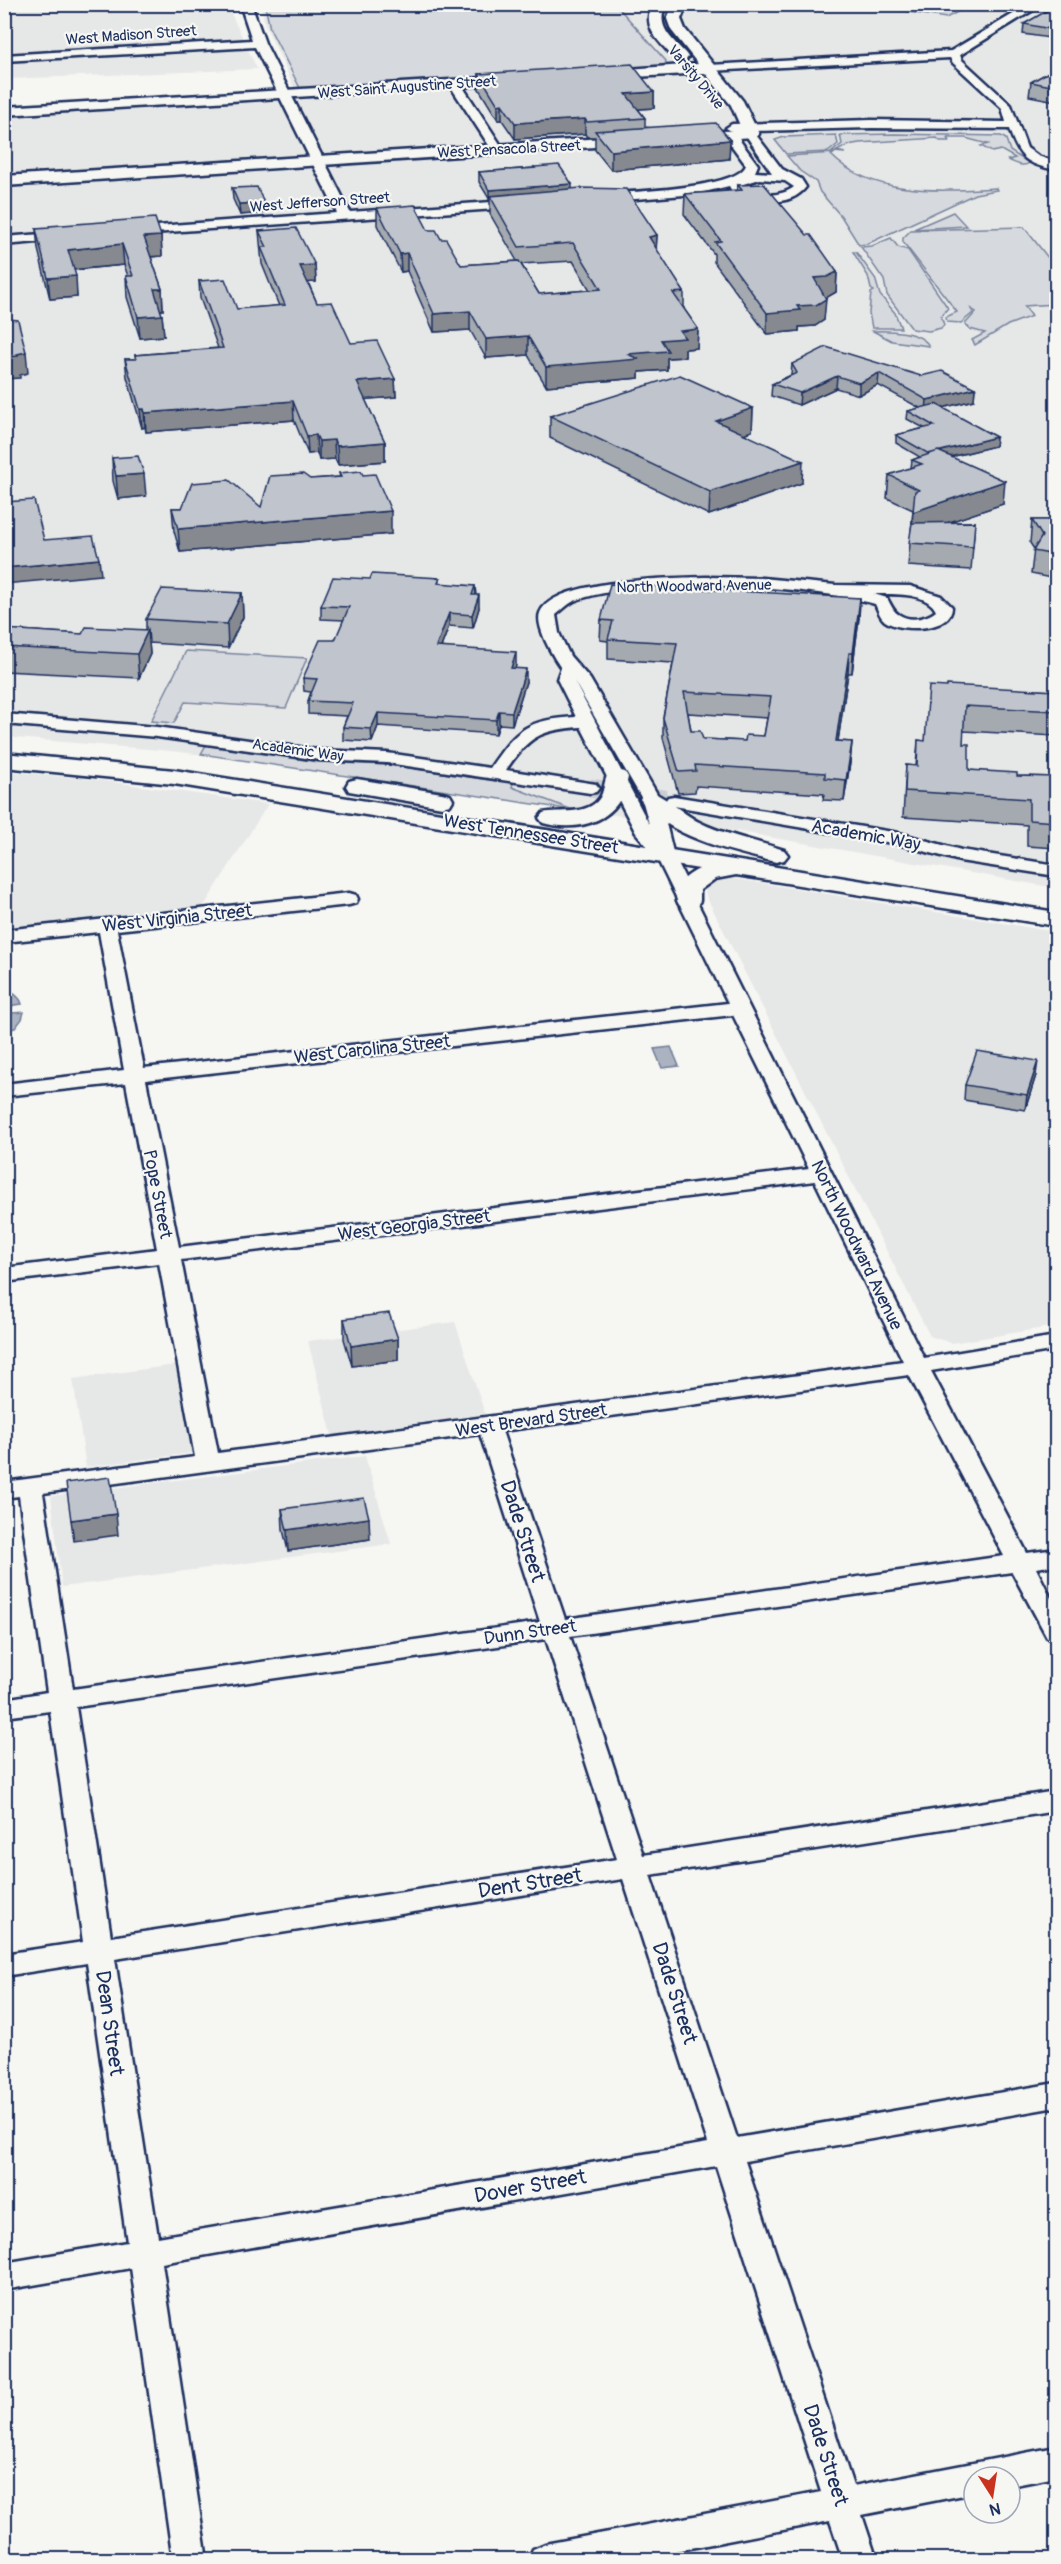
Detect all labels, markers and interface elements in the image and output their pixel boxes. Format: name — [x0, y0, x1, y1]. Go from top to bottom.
street label: West Madison Street — [65, 21, 198, 50]
street label: Varsity Drive — [663, 41, 728, 114]
street label: West Saint Augustine Street — [317, 72, 498, 103]
street label: West Pensacola Street — [437, 136, 582, 163]
street label: West Jefferson Street — [249, 188, 392, 217]
street label: North Woodward Avenue — [616, 576, 772, 597]
street label: Academic Way — [251, 735, 345, 766]
street label: West Tennessee Street — [442, 809, 621, 860]
street label: Academic Way — [809, 815, 923, 856]
street label: West Virginia Street — [101, 899, 254, 938]
street label: West Carolina Street — [293, 1030, 452, 1069]
street label: Pope Street — [138, 1148, 178, 1241]
street label: North Woodward Avenue — [805, 1157, 908, 1334]
street label: West Georgia Street — [336, 1205, 492, 1246]
street label: West Brevard Street — [454, 1398, 609, 1443]
street label: Dade Street — [493, 1477, 552, 1586]
street label: Dunn Street — [482, 1615, 578, 1650]
street label: Dent Street — [476, 1862, 584, 1905]
street label: Dade Street — [645, 1939, 704, 2048]
street label: Dean Street — [89, 1969, 130, 2078]
street label: Dover Street — [472, 2163, 589, 2210]
street label: Dade Street — [796, 2401, 855, 2510]
north arrow — [962, 2465, 1022, 2525]
text: N — [987, 2498, 1002, 2520]

